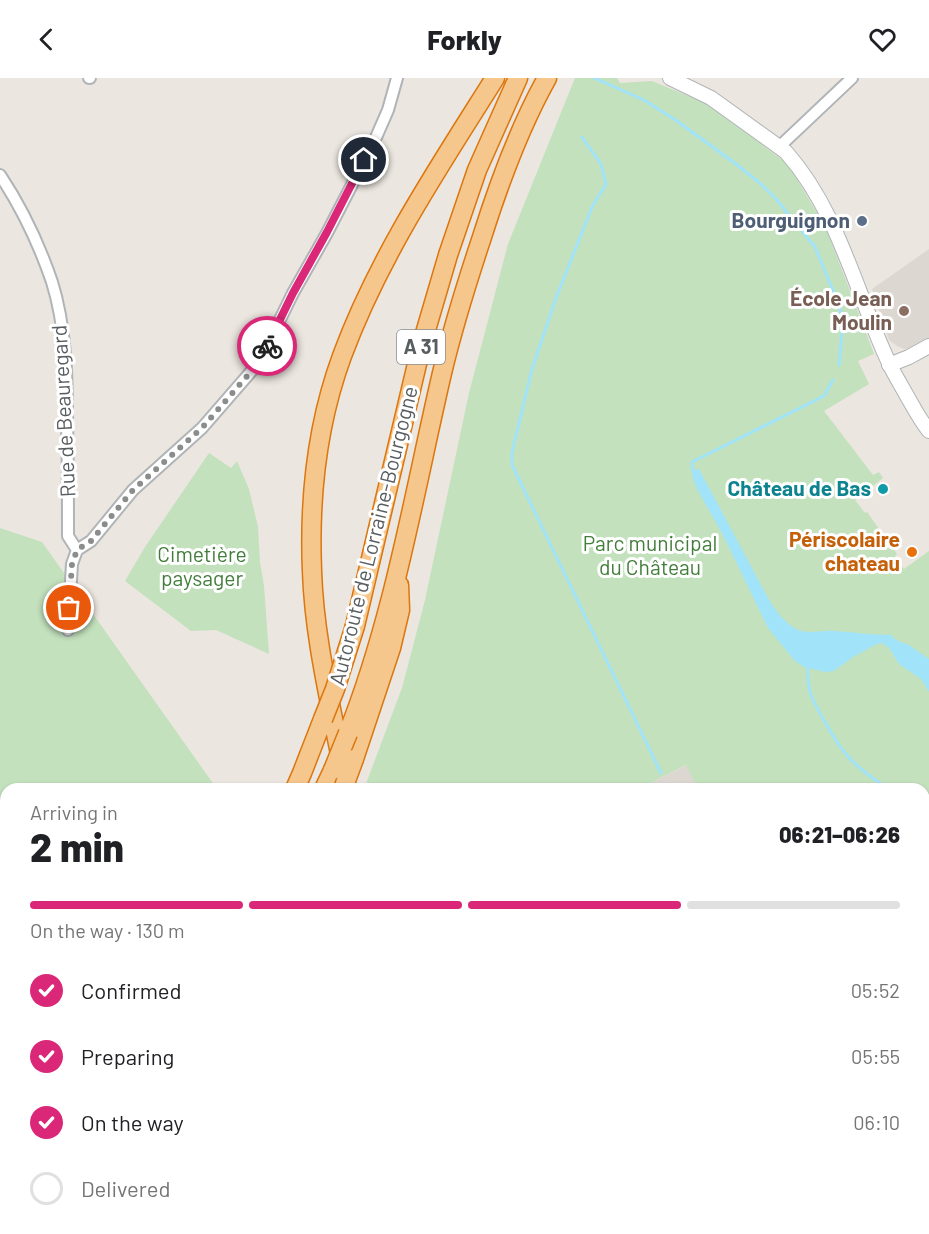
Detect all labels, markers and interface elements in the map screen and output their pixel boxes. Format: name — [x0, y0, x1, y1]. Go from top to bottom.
icon: back — [30, 23, 63, 56]
text: Forkly — [427, 23, 502, 55]
icon: heart — [866, 23, 899, 56]
pin — [338, 134, 389, 185]
icon: home — [347, 143, 380, 176]
place label: Bourguignon — [732, 207, 850, 232]
marker: Bourguignon — [855, 214, 869, 228]
place label: École Jean Moulin — [790, 285, 892, 334]
marker: École Jean Moulin — [897, 304, 911, 318]
courier — [237, 316, 297, 376]
street label: Rue de Beauregard — [46, 324, 79, 498]
icon: bike — [251, 330, 284, 363]
road number: A 31 — [397, 330, 445, 364]
street label: Autoroute de Lorraine-Bourgogne — [323, 383, 422, 688]
place label: Château de Bas — [728, 475, 871, 500]
marker: Château de Bas — [876, 482, 890, 496]
place label: Périscolaire chateau — [789, 526, 900, 575]
park label: Parc municipal du Château — [583, 530, 717, 579]
park label: Cimetière paysager — [157, 541, 247, 590]
marker: Périscolaire chateau — [905, 545, 919, 559]
pin — [43, 582, 94, 633]
icon: bag — [52, 591, 85, 624]
text: Arriving in — [30, 800, 118, 824]
text: 06:21–06:26 — [779, 821, 900, 847]
text: 2 min — [30, 823, 124, 870]
text: On the way · 130 m — [30, 918, 185, 942]
icon: check — [30, 974, 63, 1007]
text: Confirmed — [81, 977, 181, 1003]
text: 05:52 — [851, 978, 900, 1002]
icon: check — [30, 1040, 63, 1073]
text: Preparing — [81, 1043, 174, 1069]
text: 05:55 — [851, 1044, 900, 1068]
icon: check — [30, 1106, 63, 1139]
text: On the way — [81, 1109, 184, 1135]
text: 06:10 — [853, 1110, 900, 1134]
text: Delivered — [81, 1175, 170, 1201]

